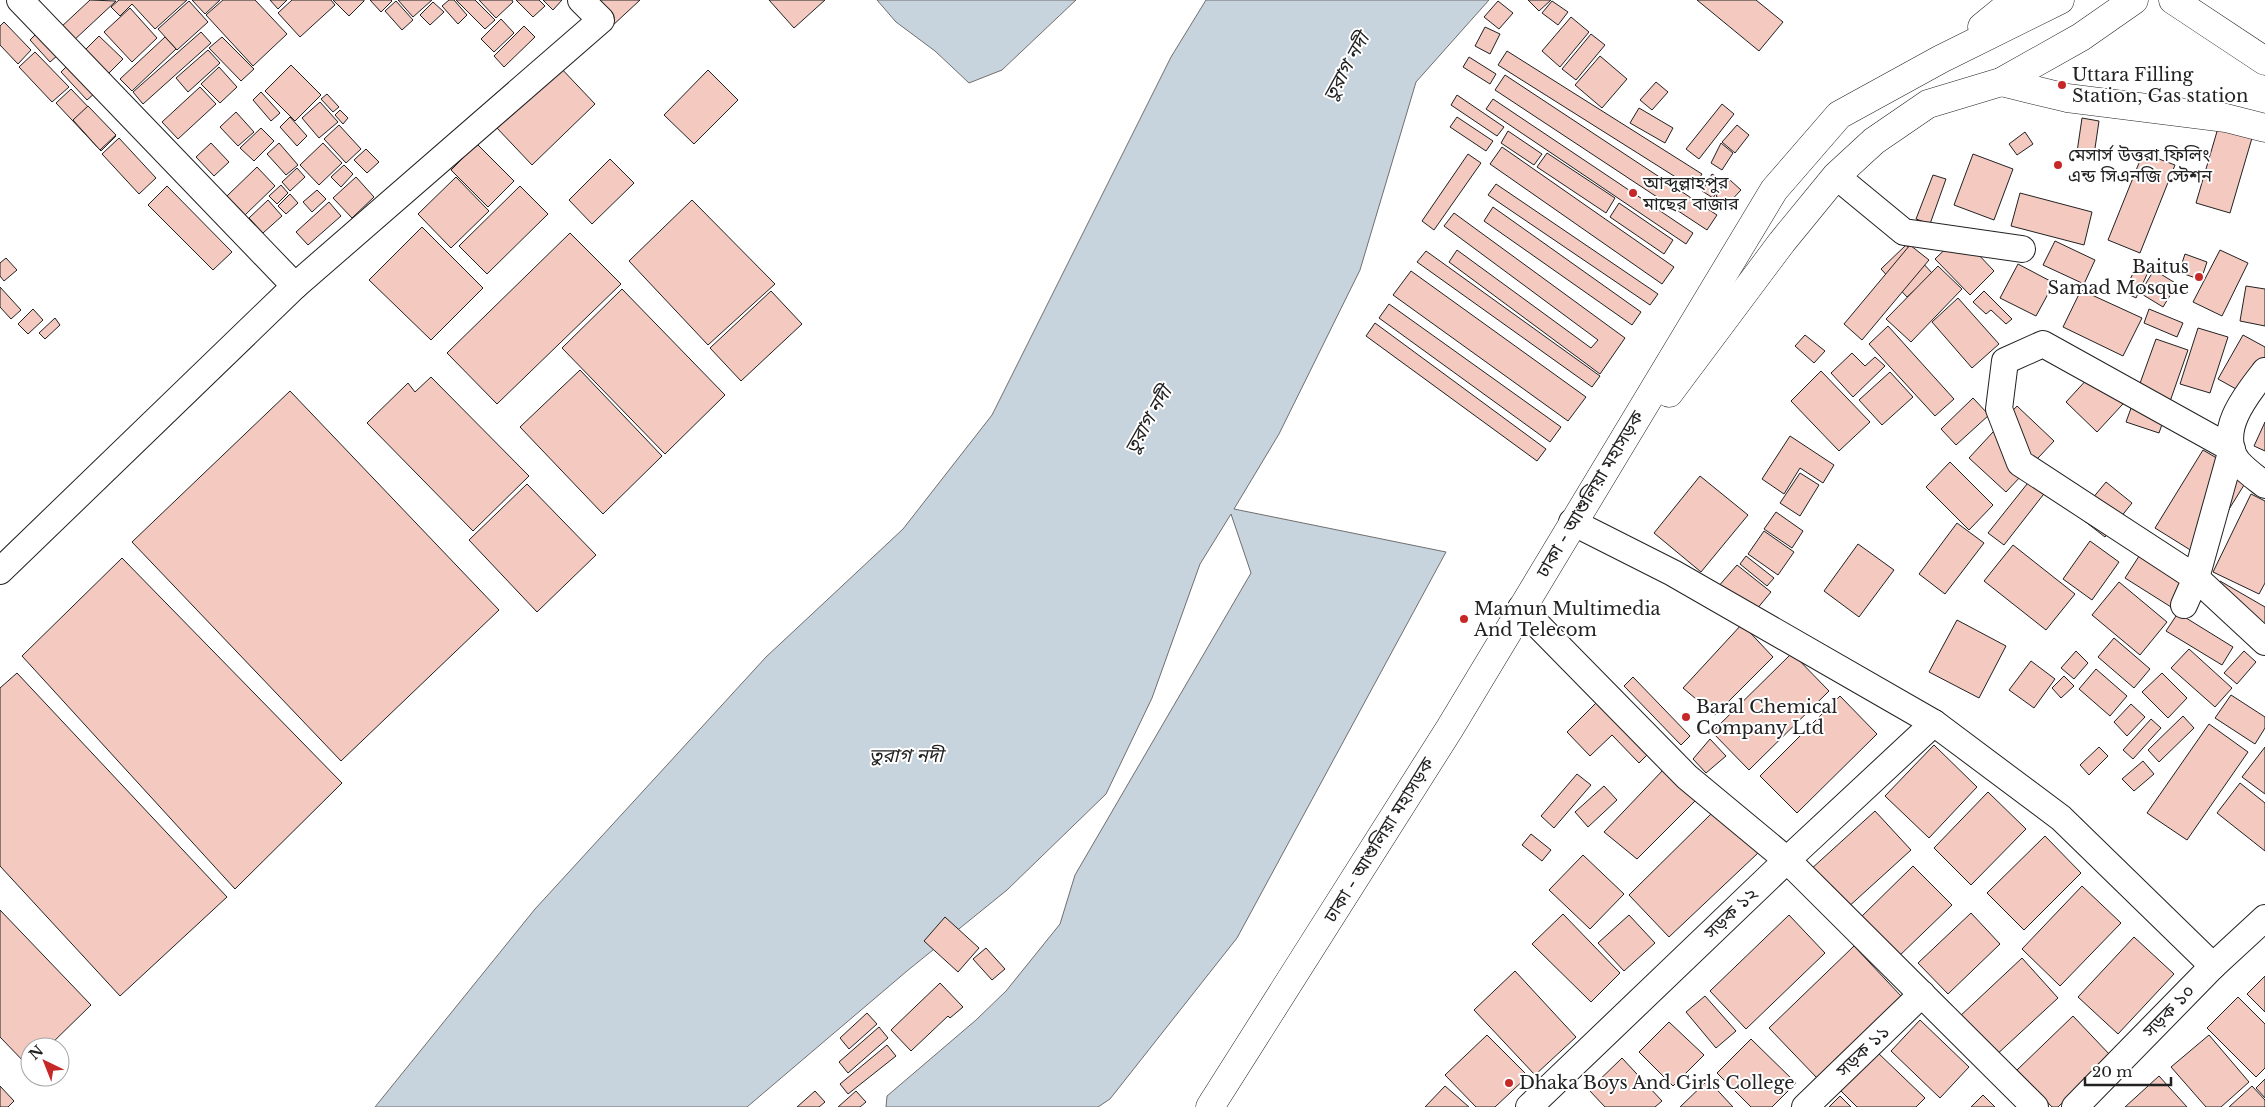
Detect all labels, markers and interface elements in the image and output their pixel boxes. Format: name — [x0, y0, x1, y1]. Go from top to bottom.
water label: তুরাগ নদী — [1318, 25, 1376, 105]
place label: Uttara Filling Station, Gas station — [2072, 64, 2249, 107]
marker: Uttara Filling Station, Gas station — [2056, 79, 2068, 91]
place label: মেসার্স উত্তরা ফিলিং এন্ড সিএনজি স্টেশন — [2068, 144, 2213, 187]
marker: মেসার্স উত্তরা ফিলিং এন্ড সিএনজি স্টেশন — [2052, 159, 2064, 171]
place label: আব্দুল্লাহপুর মাছের বাজার — [1642, 172, 1739, 215]
marker: আব্দুল্লাহপুর মাছের বাজার — [1627, 187, 1639, 199]
place label: Baitus Samad Mosque — [2048, 256, 2189, 299]
marker: Baitus Samad Mosque — [2193, 271, 2205, 283]
water label: তুরাগ নদী — [1119, 379, 1179, 458]
street label: ঢাকা - আশুলিয়া মহাসড়ক — [1531, 406, 1649, 582]
place label: Mamun Multimedia And Telecom — [1473, 598, 1661, 641]
marker: Mamun Multimedia And Telecom — [1458, 613, 1470, 625]
place label: Baral Chemical Company Ltd — [1696, 696, 1838, 739]
marker: Baral Chemical Company Ltd — [1680, 711, 1692, 723]
water label: তুরাগ নদী — [869, 744, 947, 767]
street label: ঢাকা - আশুলিয়া মহাসড়ক — [1319, 753, 1439, 927]
street label: সড়ক ১২ — [1699, 882, 1762, 944]
street label: সড়ক ১০ — [2138, 980, 2200, 1043]
street label: সড়ক ১১ — [1831, 1020, 1894, 1082]
north arrow — [20, 1037, 70, 1087]
text: N — [25, 1041, 47, 1064]
scale bar — [2085, 1054, 2171, 1086]
text: 20 m — [2092, 1062, 2132, 1081]
place label: Dhaka Boys And Girls College — [1519, 1072, 1795, 1094]
marker: Dhaka Boys And Girls College — [1503, 1077, 1515, 1089]

